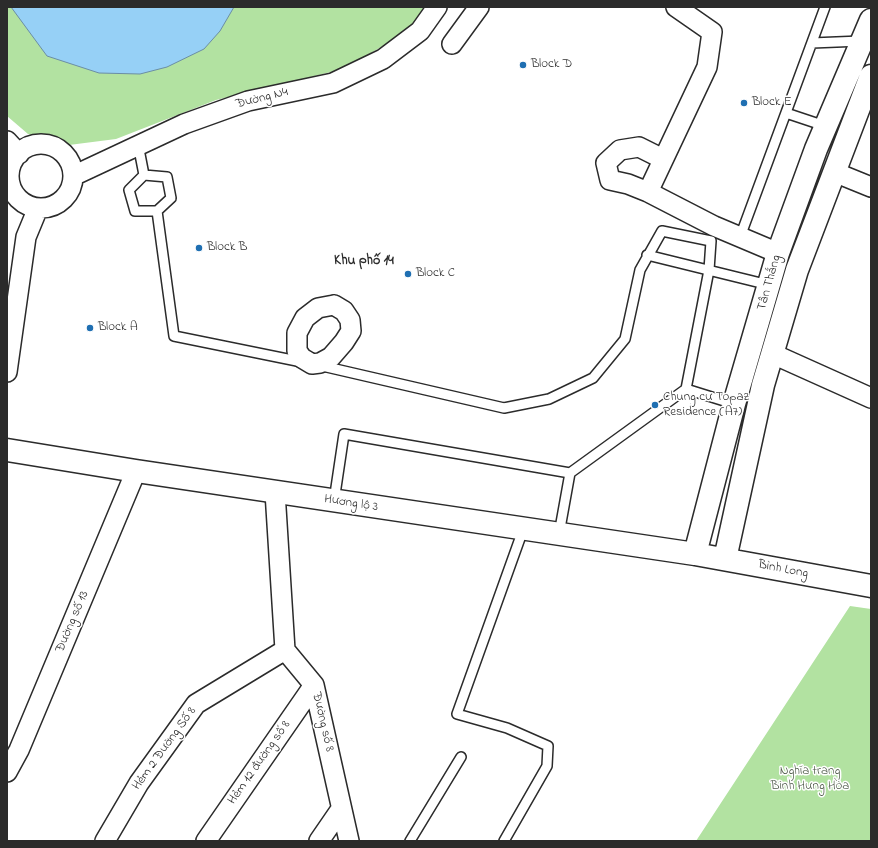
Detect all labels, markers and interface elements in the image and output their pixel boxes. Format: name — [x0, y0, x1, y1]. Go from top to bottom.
place label: Block D — [531, 57, 572, 73]
marker: Block D — [518, 60, 528, 70]
street label: Đường N4 — [234, 85, 290, 113]
place label: Block E — [752, 95, 792, 111]
marker: Block E — [739, 98, 749, 108]
place label: Block B — [207, 240, 247, 256]
marker: Block B — [194, 243, 204, 253]
street label: Tân Thắng — [755, 253, 785, 313]
district label: Khu phố 14 — [334, 254, 394, 270]
place label: Block C — [416, 266, 455, 282]
marker: Block C — [403, 269, 413, 279]
place label: Block A — [98, 320, 138, 336]
marker: Block A — [85, 323, 95, 333]
place label: Chung cư Topaz Residence (A7) — [663, 390, 749, 421]
marker: Chung cư Topaz Residence (A7) — [650, 400, 660, 410]
street label: Hương lộ 3 — [323, 492, 379, 516]
street label: Bình Long — [757, 558, 809, 582]
street label: Đường số 13 — [53, 589, 93, 655]
street label: Đường số 8 — [308, 691, 336, 753]
street label: Hẻm 2 Đường Số 8 — [130, 704, 200, 794]
street label: Hẻm 12 đường số 8 — [225, 718, 295, 808]
park label: Nghĩa trang Bình Hưng Hòa — [771, 764, 849, 795]

